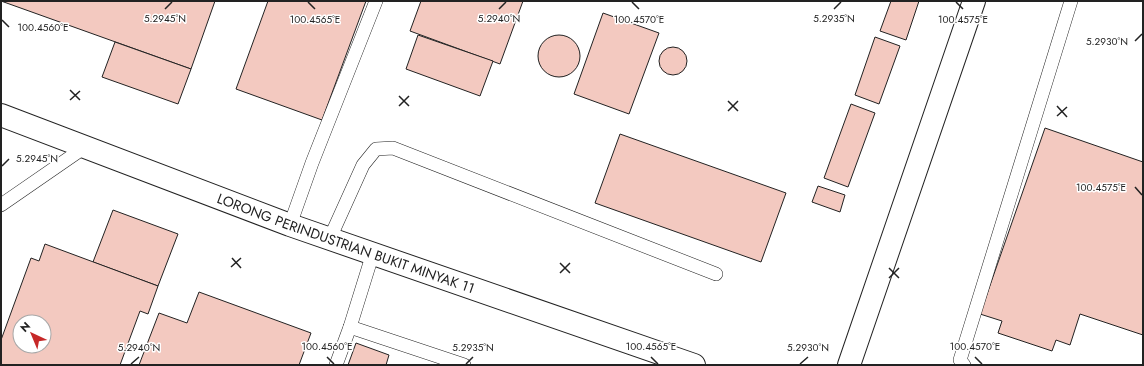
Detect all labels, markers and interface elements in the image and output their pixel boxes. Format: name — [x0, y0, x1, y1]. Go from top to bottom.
text: 5.2945°N — [144, 11, 186, 26]
text: 5.2940°N — [478, 11, 520, 26]
text: 5.2935°N — [813, 11, 855, 26]
text: 100.4565°E — [290, 12, 340, 27]
text: 100.4570°E — [614, 12, 664, 27]
text: 100.4575°E — [938, 12, 988, 27]
text: 100.4560°E — [17, 20, 69, 35]
text: 5.2930°N — [1086, 34, 1128, 49]
text: 5.2945°N — [16, 151, 58, 166]
text: 100.4575°E — [1076, 180, 1126, 195]
street label: LORONG PERINDUSTRIAN BUKIT MINYAK 11 — [214, 188, 477, 298]
north arrow — [12, 314, 52, 354]
text: N — [16, 318, 34, 336]
text: 100.4560°E — [301, 339, 353, 354]
text: 100.4565°E — [626, 339, 676, 354]
text: 100.4570°E — [950, 339, 1000, 354]
text: 5.2940°N — [118, 340, 160, 355]
text: 5.2935°N — [452, 340, 494, 355]
text: 5.2930°N — [787, 340, 829, 355]

